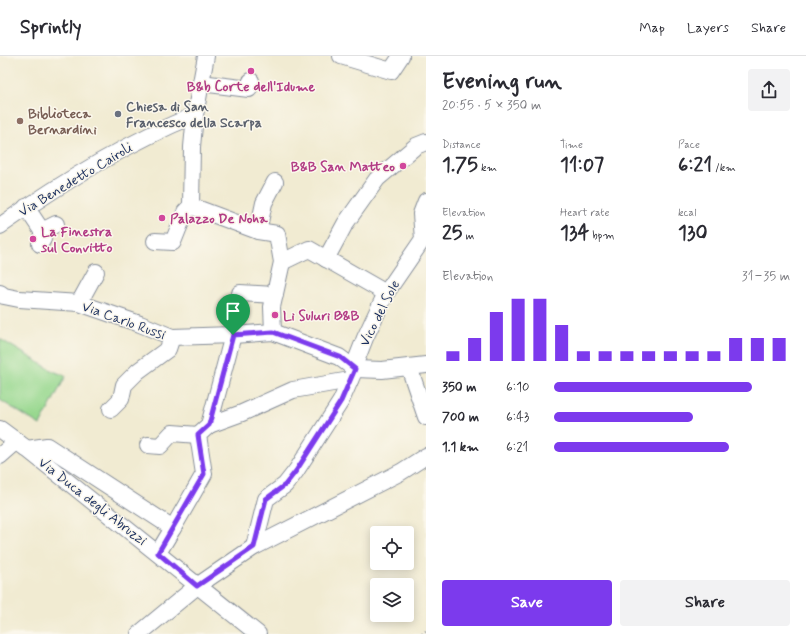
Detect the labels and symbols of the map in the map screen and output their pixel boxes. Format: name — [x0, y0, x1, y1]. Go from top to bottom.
marker: B&b Corte dell'Idume — [246, 66, 256, 76]
place label: B&b Corte dell'Idume — [187, 78, 316, 96]
place label: Chiesa di San Francesco della Scarpa — [126, 98, 262, 132]
place label: Biblioteca Bernardini — [28, 105, 97, 139]
marker: Chiesa di San Francesco della Scarpa — [113, 109, 123, 119]
marker: Biblioteca Bernardini — [15, 116, 25, 126]
street label: Via Benedetto Cairoli — [15, 139, 136, 221]
place label: B&B San Matteo — [291, 158, 395, 176]
marker: B&B San Matteo — [398, 161, 408, 171]
place label: Palazzo De Noha — [170, 210, 268, 228]
marker: Palazzo De Noha — [157, 213, 167, 223]
place label: La Finestra sul Convitto — [40, 223, 112, 257]
marker: La Finestra sul Convitto — [28, 234, 38, 244]
street label: Vico del Sole — [356, 277, 404, 350]
pin — [216, 294, 250, 335]
street label: Via Carlo Russi — [79, 297, 168, 344]
place label: Li Suluri B&B — [283, 307, 359, 325]
marker: Li Suluri B&B — [270, 310, 280, 320]
street label: Via Duca degli Abruzzi — [35, 454, 150, 550]

